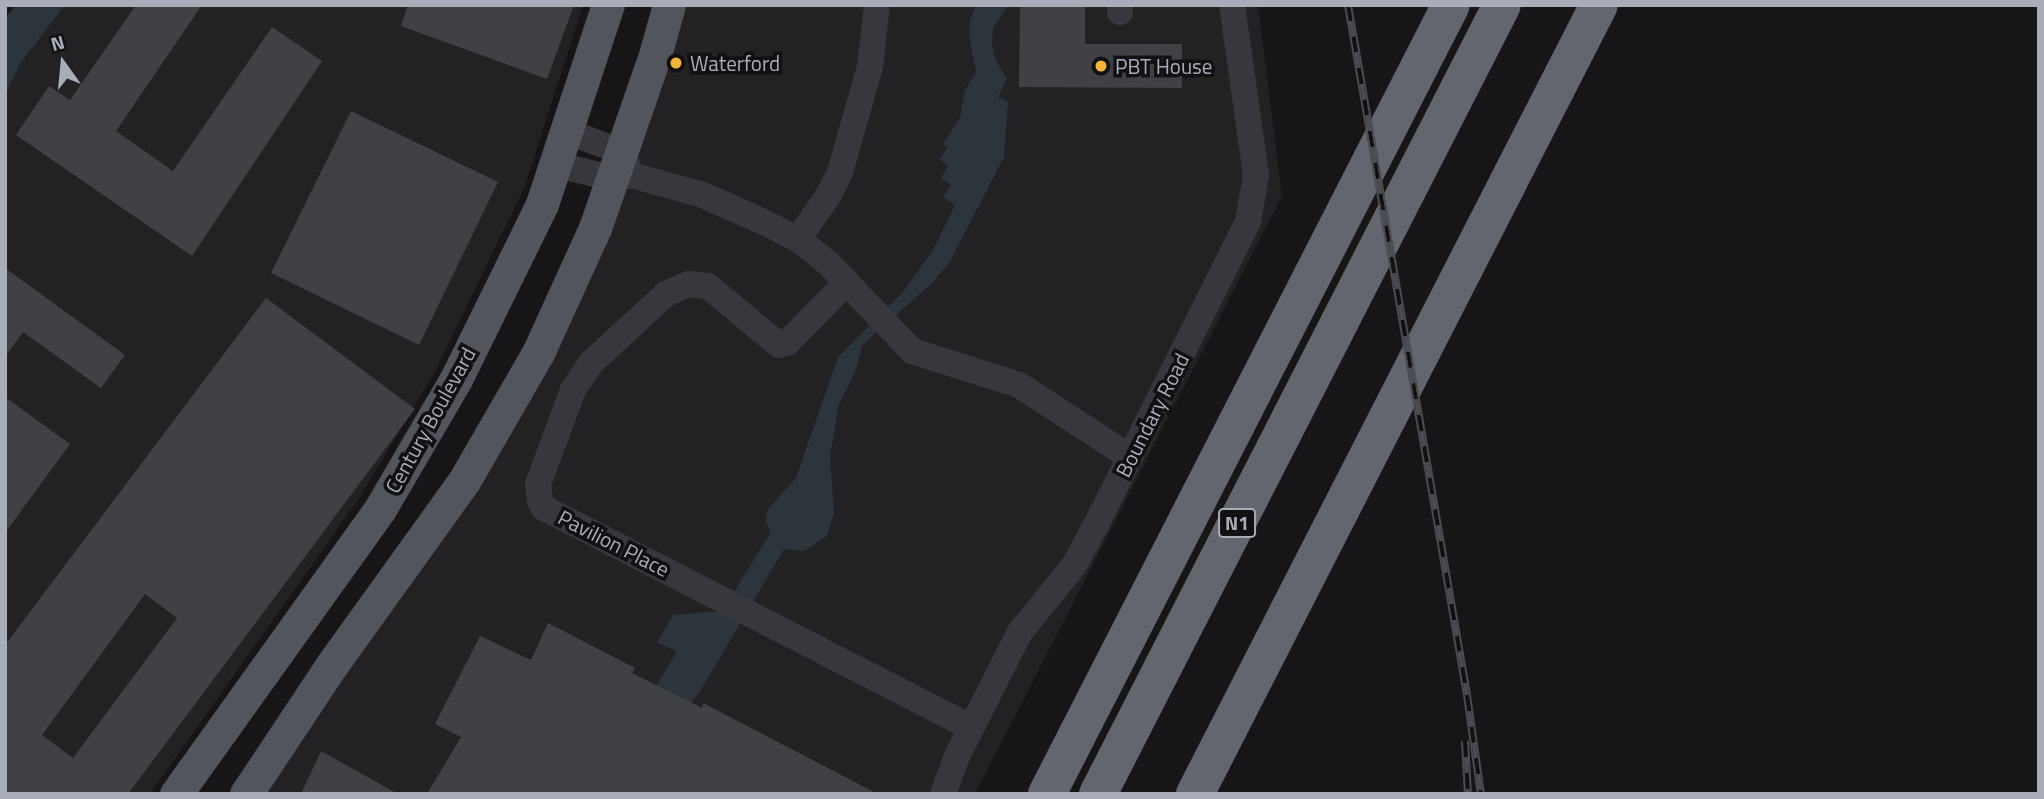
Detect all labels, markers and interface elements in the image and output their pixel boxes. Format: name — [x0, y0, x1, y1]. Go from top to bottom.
text: N — [47, 27, 68, 58]
north arrow — [28, 28, 98, 98]
place label: Waterford — [690, 50, 780, 76]
place label: PBT House — [1115, 53, 1212, 79]
marker: Waterford — [668, 55, 684, 71]
marker: PBT House — [1093, 58, 1109, 74]
street label: Century Boulevard — [380, 343, 480, 497]
street label: Boundary Road — [1110, 349, 1194, 481]
street label: Pavilion Place — [554, 504, 674, 582]
road number: N1 — [1218, 508, 1256, 538]

